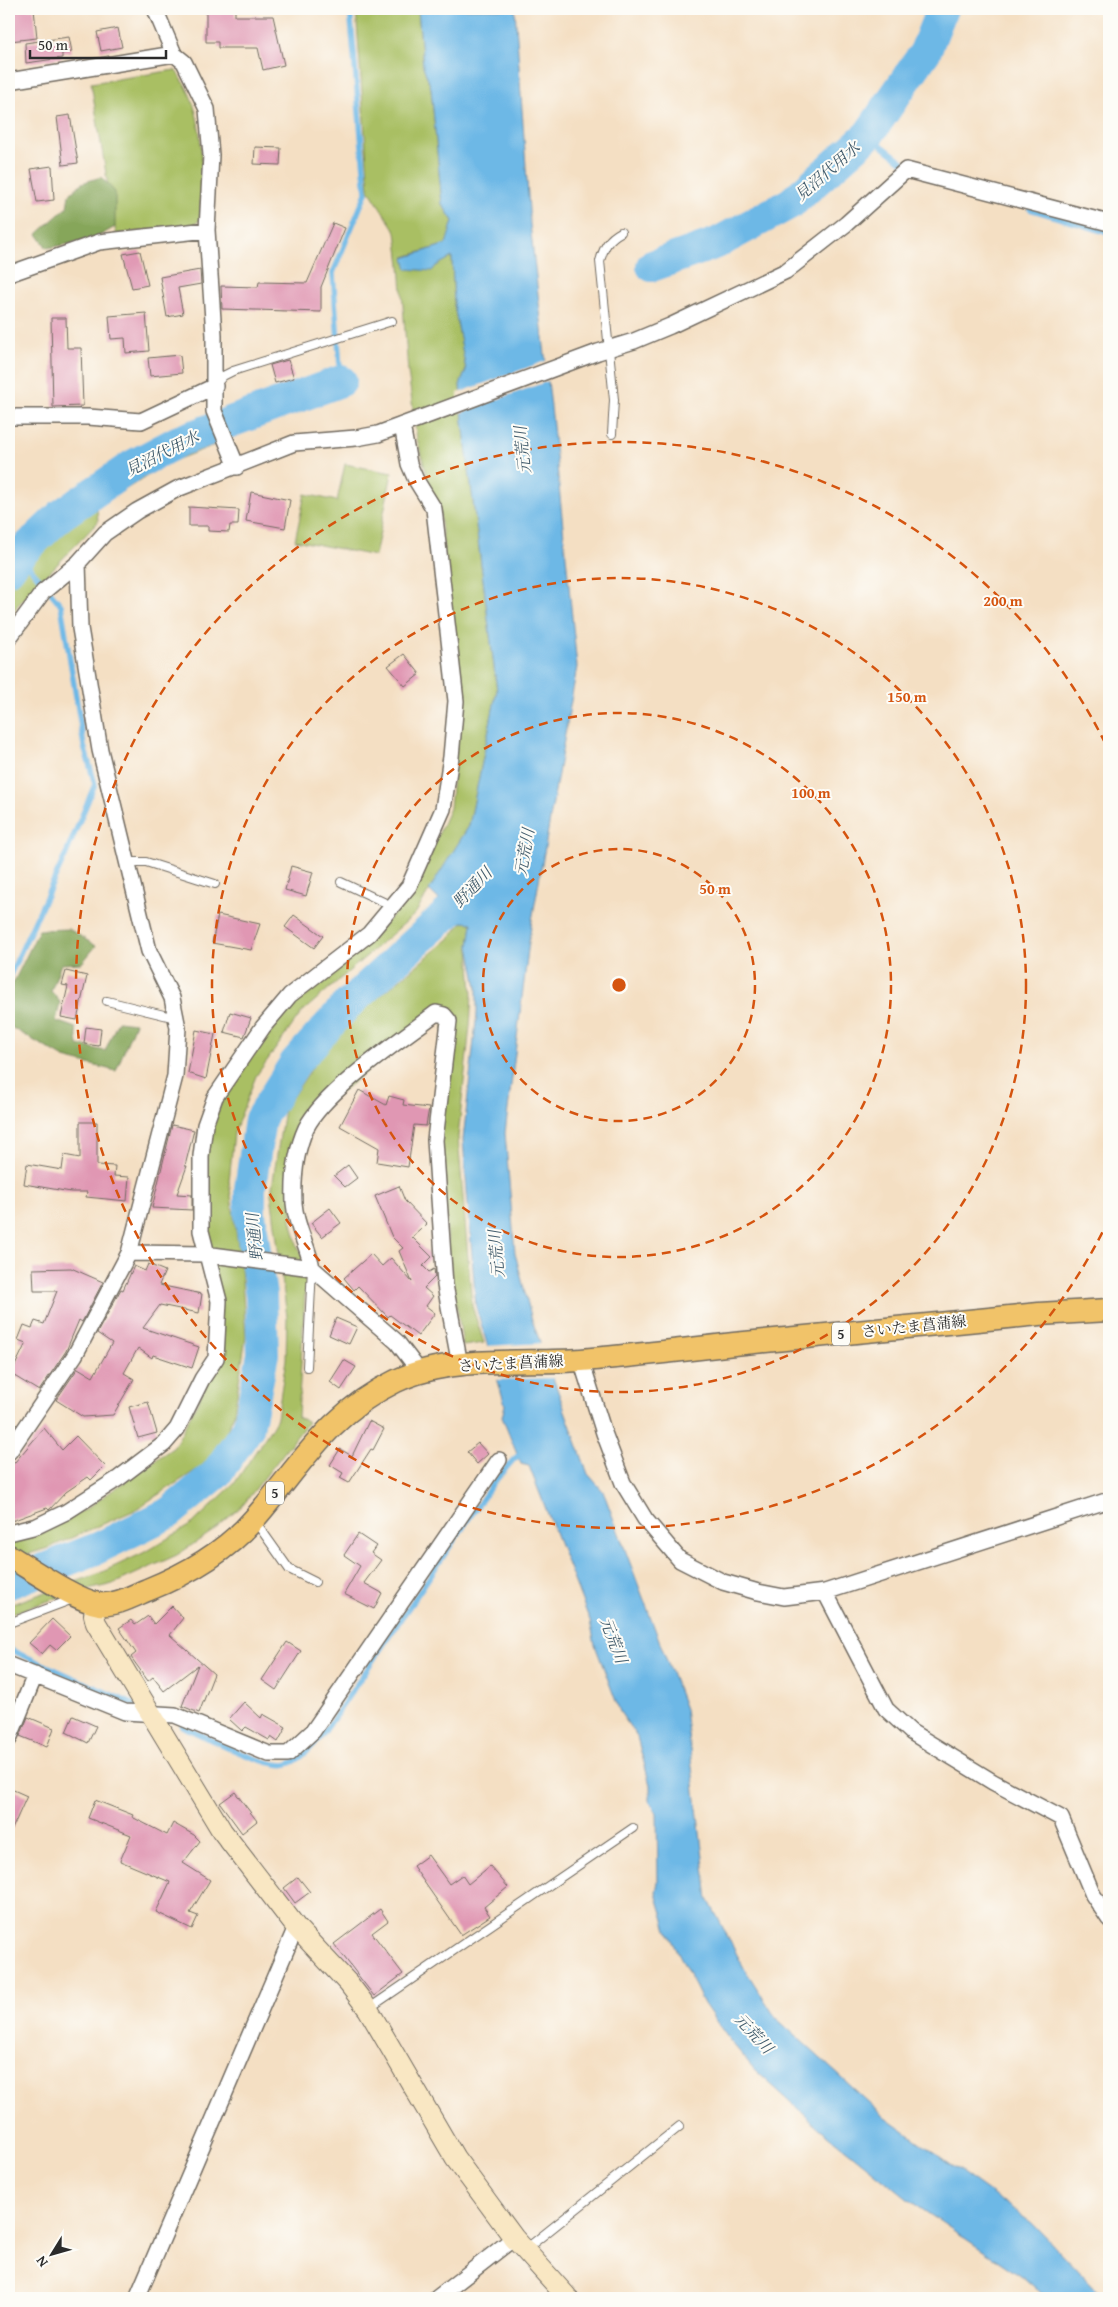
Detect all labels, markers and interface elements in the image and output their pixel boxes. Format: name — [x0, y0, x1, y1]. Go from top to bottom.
scale bar — [30, 28, 166, 60]
text: 50 m — [38, 34, 69, 55]
water label: 見沼代用水 — [789, 134, 867, 206]
water label: 見沼代用水 — [121, 423, 205, 482]
water label: 元荒川 — [507, 423, 536, 475]
text: 200 m — [983, 590, 1023, 611]
text: 150 m — [887, 686, 927, 707]
text: 100 m — [791, 782, 831, 803]
water label: 元荒川 — [508, 824, 540, 878]
water label: 野通川 — [447, 860, 499, 913]
text: 50 m — [699, 878, 731, 899]
centre of rings — [610, 976, 628, 994]
water label: 野通川 — [239, 1210, 268, 1262]
water label: 元荒川 — [482, 1227, 510, 1279]
street label: さいたま菖蒲線 — [861, 1310, 967, 1342]
road number: 5 — [832, 1322, 850, 1346]
street label: さいたま菖蒲線 — [458, 1350, 564, 1376]
road number: 5 — [266, 1482, 284, 1505]
water label: 元荒川 — [594, 1613, 635, 1669]
water label: 元荒川 — [729, 2007, 781, 2060]
north arrow — [28, 2230, 78, 2280]
text: N — [30, 2252, 52, 2272]

